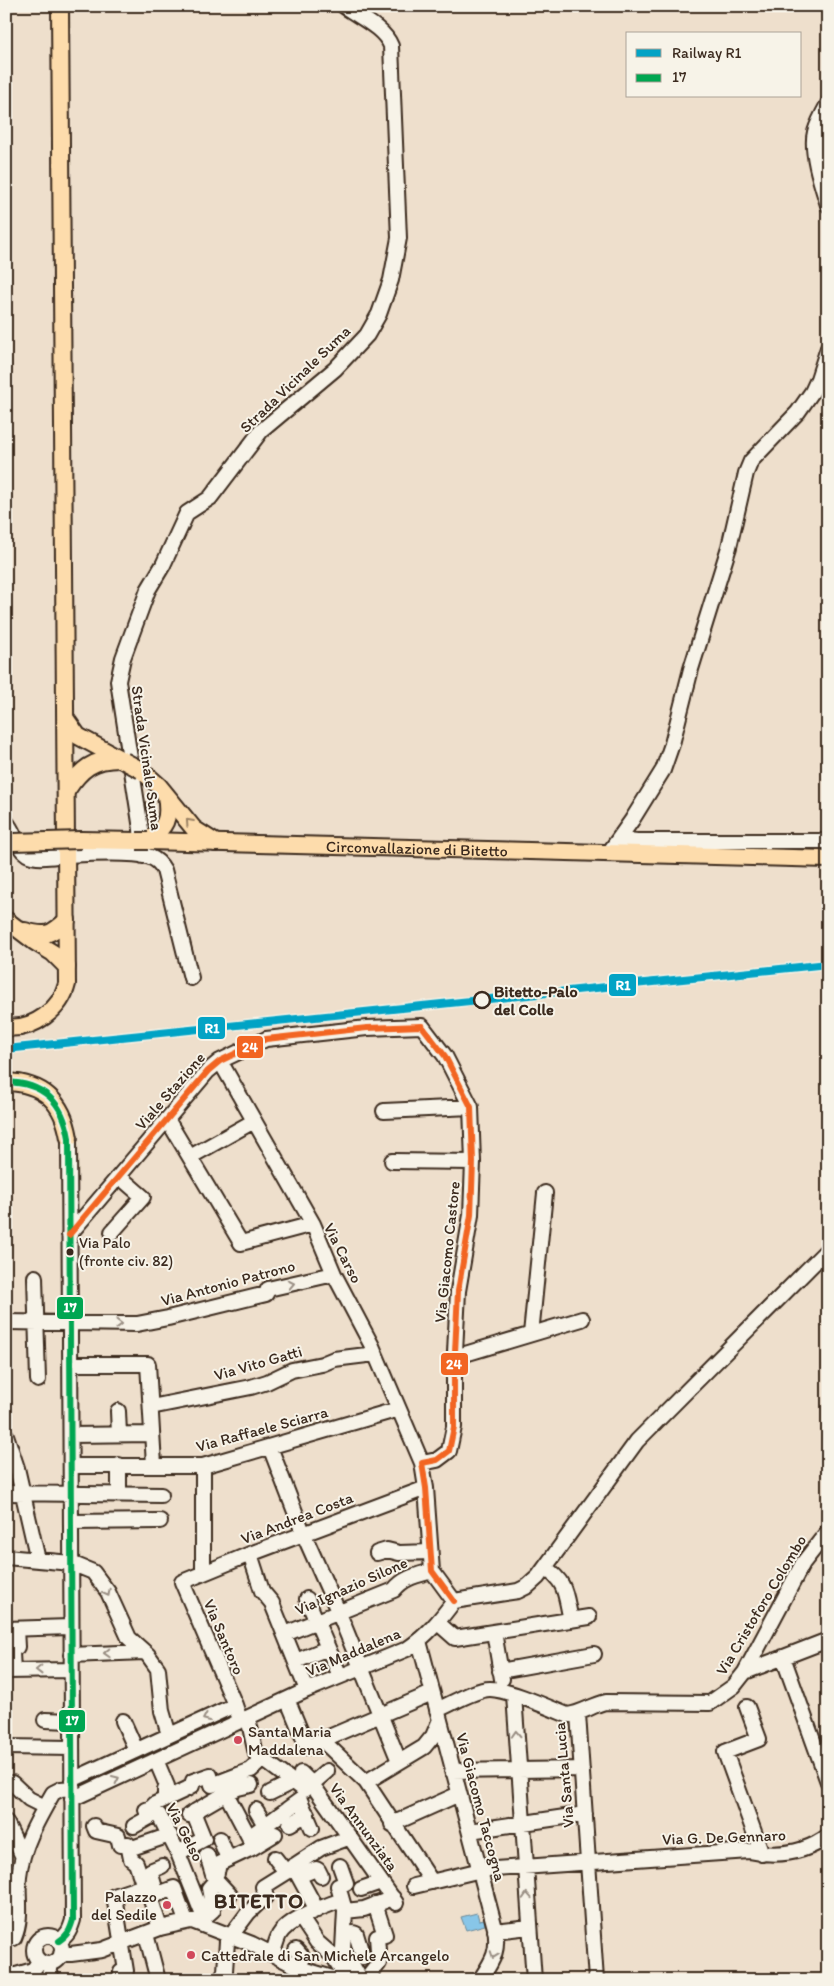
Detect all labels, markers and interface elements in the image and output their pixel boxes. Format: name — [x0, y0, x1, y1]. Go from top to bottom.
legend — [626, 32, 802, 98]
text: Railway R1 — [672, 44, 741, 62]
text: 17 — [672, 68, 687, 86]
street label: Strada Vicinale Suma — [236, 321, 354, 437]
street label: Strada Vicinale Suma — [127, 684, 167, 832]
one-way arrow — [186, 819, 195, 828]
street label: Circonvallazione di Bitetto — [326, 836, 508, 860]
line badge: R1 — [608, 973, 637, 997]
text: R1 — [616, 977, 631, 994]
place label: Bitetto-Palo del Colle — [494, 982, 578, 1019]
marker: Bitetto-Palo del Colle — [473, 991, 491, 1009]
line badge: R1 — [197, 1016, 226, 1040]
text: R1 — [205, 1020, 220, 1037]
line badge: 24 — [236, 1035, 264, 1059]
text: 24 — [242, 1039, 258, 1056]
street label: Viale Stazione — [131, 1048, 209, 1134]
street label: Via Giacomo Castore — [430, 1180, 464, 1324]
street label: Via Carso — [320, 1220, 366, 1286]
place label: Via Palo (fronte civ. 82) — [79, 1234, 173, 1270]
marker: Via Palo (fronte civ. 82) — [65, 1247, 75, 1257]
street label: Via Antonio Patrono — [159, 1256, 297, 1310]
one-way arrow — [287, 1279, 296, 1290]
line badge: 17 — [56, 1296, 84, 1320]
text: 17 — [63, 1299, 77, 1316]
one-way arrow — [116, 1319, 123, 1329]
street label: Via Vito Gatti — [212, 1341, 304, 1385]
line badge: 24 — [440, 1352, 469, 1376]
text: 24 — [446, 1356, 462, 1373]
street label: Via Raffaele Sciarra — [194, 1402, 331, 1456]
street label: Via Andrea Costa — [238, 1488, 356, 1548]
street label: Via Cristoforo Colombo — [712, 1532, 810, 1678]
street label: Via Ignazio Silone — [292, 1553, 410, 1619]
one-way arrow — [101, 1588, 111, 1597]
street label: Via Santoro — [200, 1596, 248, 1678]
street label: Via Maddalena — [303, 1623, 404, 1681]
one-way arrow — [103, 1648, 111, 1659]
one-way arrow — [34, 1665, 42, 1676]
line badge: 17 — [58, 1709, 86, 1733]
one-way arrow — [202, 1711, 211, 1722]
text: 17 — [65, 1712, 79, 1729]
street label: Via Santa Lucia — [550, 1721, 578, 1829]
place label: Santa Maria Maddalena — [248, 1722, 331, 1759]
one-way arrow — [511, 1730, 522, 1738]
street label: Via Giacomo Taccogna — [452, 1731, 510, 1884]
marker: Santa Maria Maddalena — [232, 1734, 244, 1746]
one-way arrow — [111, 1775, 120, 1785]
street label: Via Annunziata — [326, 1779, 403, 1875]
street label: Via Gelso — [162, 1799, 208, 1865]
street label: Via G. De Gennaro — [662, 1825, 786, 1849]
place label: Palazzo del Sedile — [91, 1887, 157, 1924]
district label: BITETTO — [214, 1888, 304, 1913]
one-way arrow — [522, 1892, 533, 1900]
marker: Palazzo del Sedile — [161, 1899, 173, 1911]
place label: Cattedrale di San Michele Arcangelo — [201, 1946, 449, 1965]
marker: Cattedrale di San Michele Arcangelo — [185, 1949, 197, 1961]
one-way arrow — [490, 1950, 500, 1958]

